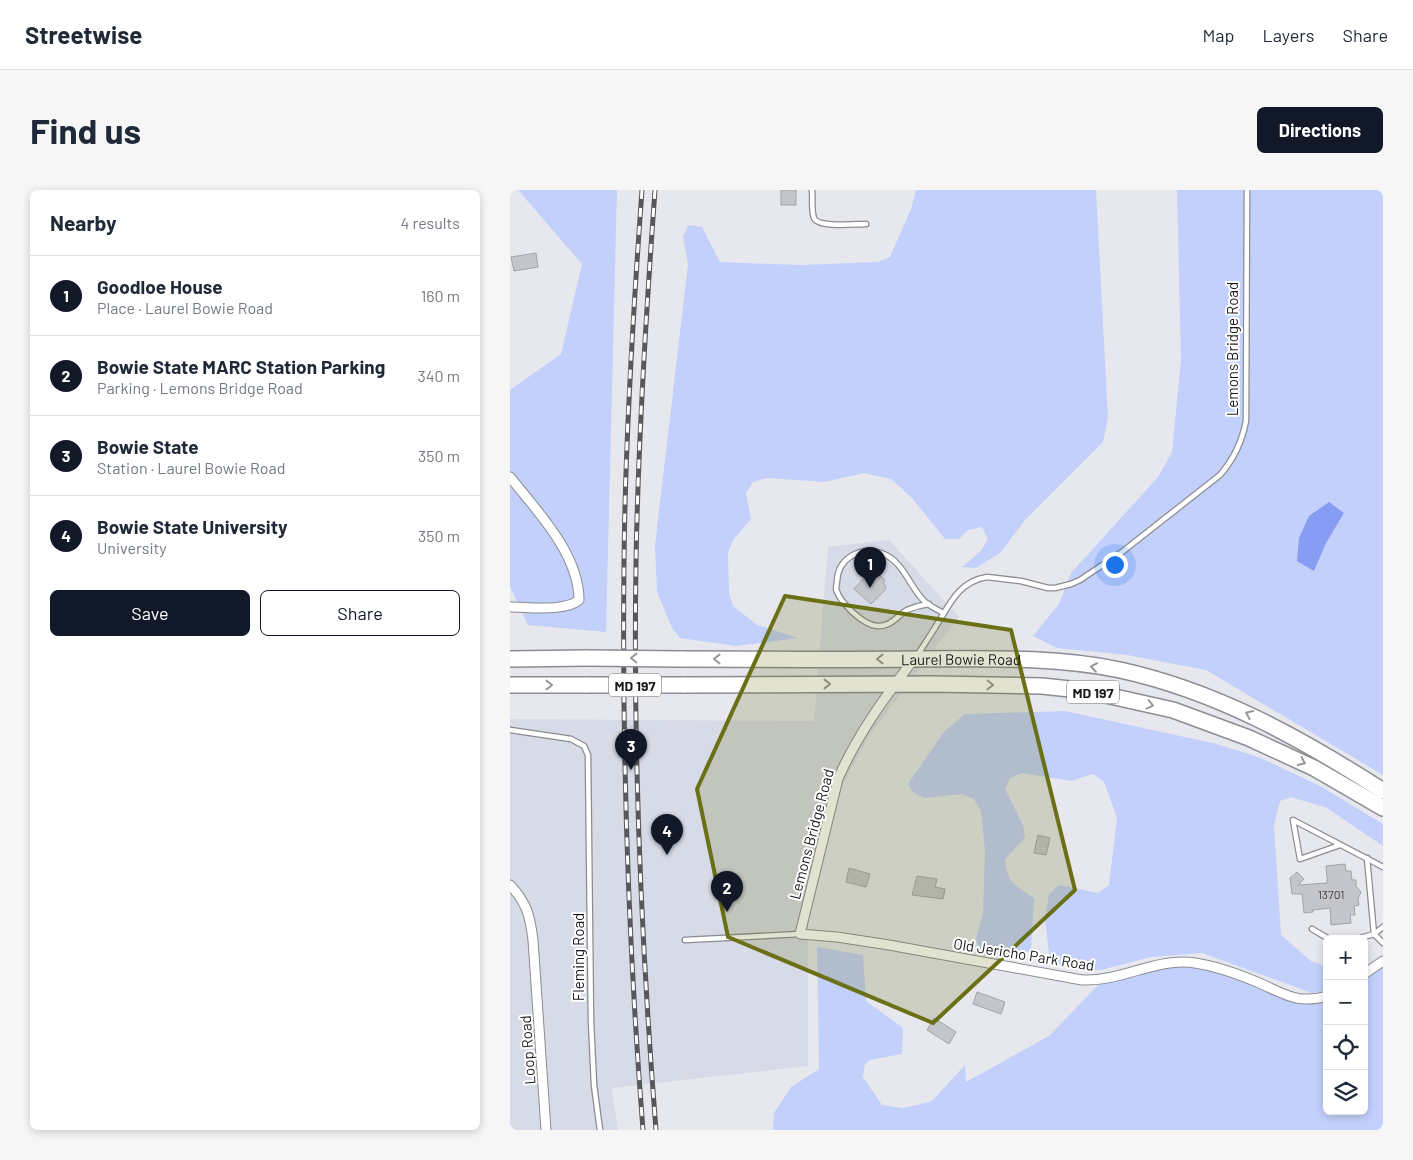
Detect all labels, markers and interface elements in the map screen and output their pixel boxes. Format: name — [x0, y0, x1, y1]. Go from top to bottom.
text: Streetwise — [25, 20, 142, 49]
text: Map — [1202, 24, 1234, 46]
text: Layers — [1262, 24, 1315, 46]
text: Share — [1343, 24, 1388, 46]
button: Directions — [1257, 107, 1383, 153]
text: Find us — [30, 109, 141, 151]
text: Nearby — [50, 210, 116, 235]
text: 4 results — [400, 213, 460, 232]
text: Goodloe House — [97, 275, 223, 298]
street label: Lemons Bridge Road — [1223, 282, 1241, 416]
text: 1 — [63, 286, 69, 305]
text: 160 m — [421, 286, 460, 305]
text: Place · Laurel Bowie Road — [97, 298, 273, 317]
text: Bowie State MARC Station Parking — [97, 355, 385, 378]
text: 2 — [62, 366, 70, 385]
text: 340 m — [417, 366, 460, 385]
text: Parking · Lemons Bridge Road — [97, 378, 303, 397]
text: Bowie State — [97, 435, 199, 458]
text: 3 — [62, 446, 70, 465]
text: 350 m — [418, 446, 460, 465]
text: Station · Laurel Bowie Road — [97, 458, 285, 477]
text: Bowie State University — [97, 515, 287, 538]
text: 4 — [61, 526, 71, 545]
text: 350 m — [418, 526, 460, 545]
text: University — [97, 538, 167, 557]
pin: 1 — [854, 547, 886, 588]
your location — [1102, 552, 1128, 578]
button: Save — [50, 590, 250, 636]
button: Share — [260, 590, 460, 636]
street label: Laurel Bowie Road — [901, 650, 1021, 668]
one-way arrow — [630, 653, 638, 663]
one-way arrow — [713, 654, 720, 664]
one-way arrow — [875, 654, 883, 664]
one-way arrow — [1090, 662, 1099, 672]
road number: MD 197 — [609, 674, 661, 696]
one-way arrow — [824, 679, 831, 689]
one-way arrow — [545, 680, 553, 690]
one-way arrow — [986, 680, 994, 690]
road number: MD 197 — [1067, 681, 1119, 704]
one-way arrow — [1146, 699, 1155, 710]
one-way arrow — [1245, 709, 1254, 720]
pin: 3 — [615, 729, 647, 770]
one-way arrow — [1297, 756, 1306, 767]
street label: Lemons Bridge Road — [785, 767, 837, 901]
pin: 4 — [651, 814, 683, 855]
pin: 2 — [711, 871, 743, 912]
house number: 13701 — [1318, 887, 1344, 901]
street label: Fleming Road — [569, 913, 587, 1001]
street label: Old Jericho Park Road — [952, 934, 1096, 974]
map controls — [1323, 935, 1368, 1115]
button: + — [1323, 935, 1368, 980]
button: − — [1323, 980, 1368, 1025]
street label: Loop Road — [516, 1015, 538, 1085]
button: locate — [1323, 1025, 1368, 1070]
button: layers — [1323, 1070, 1368, 1115]

